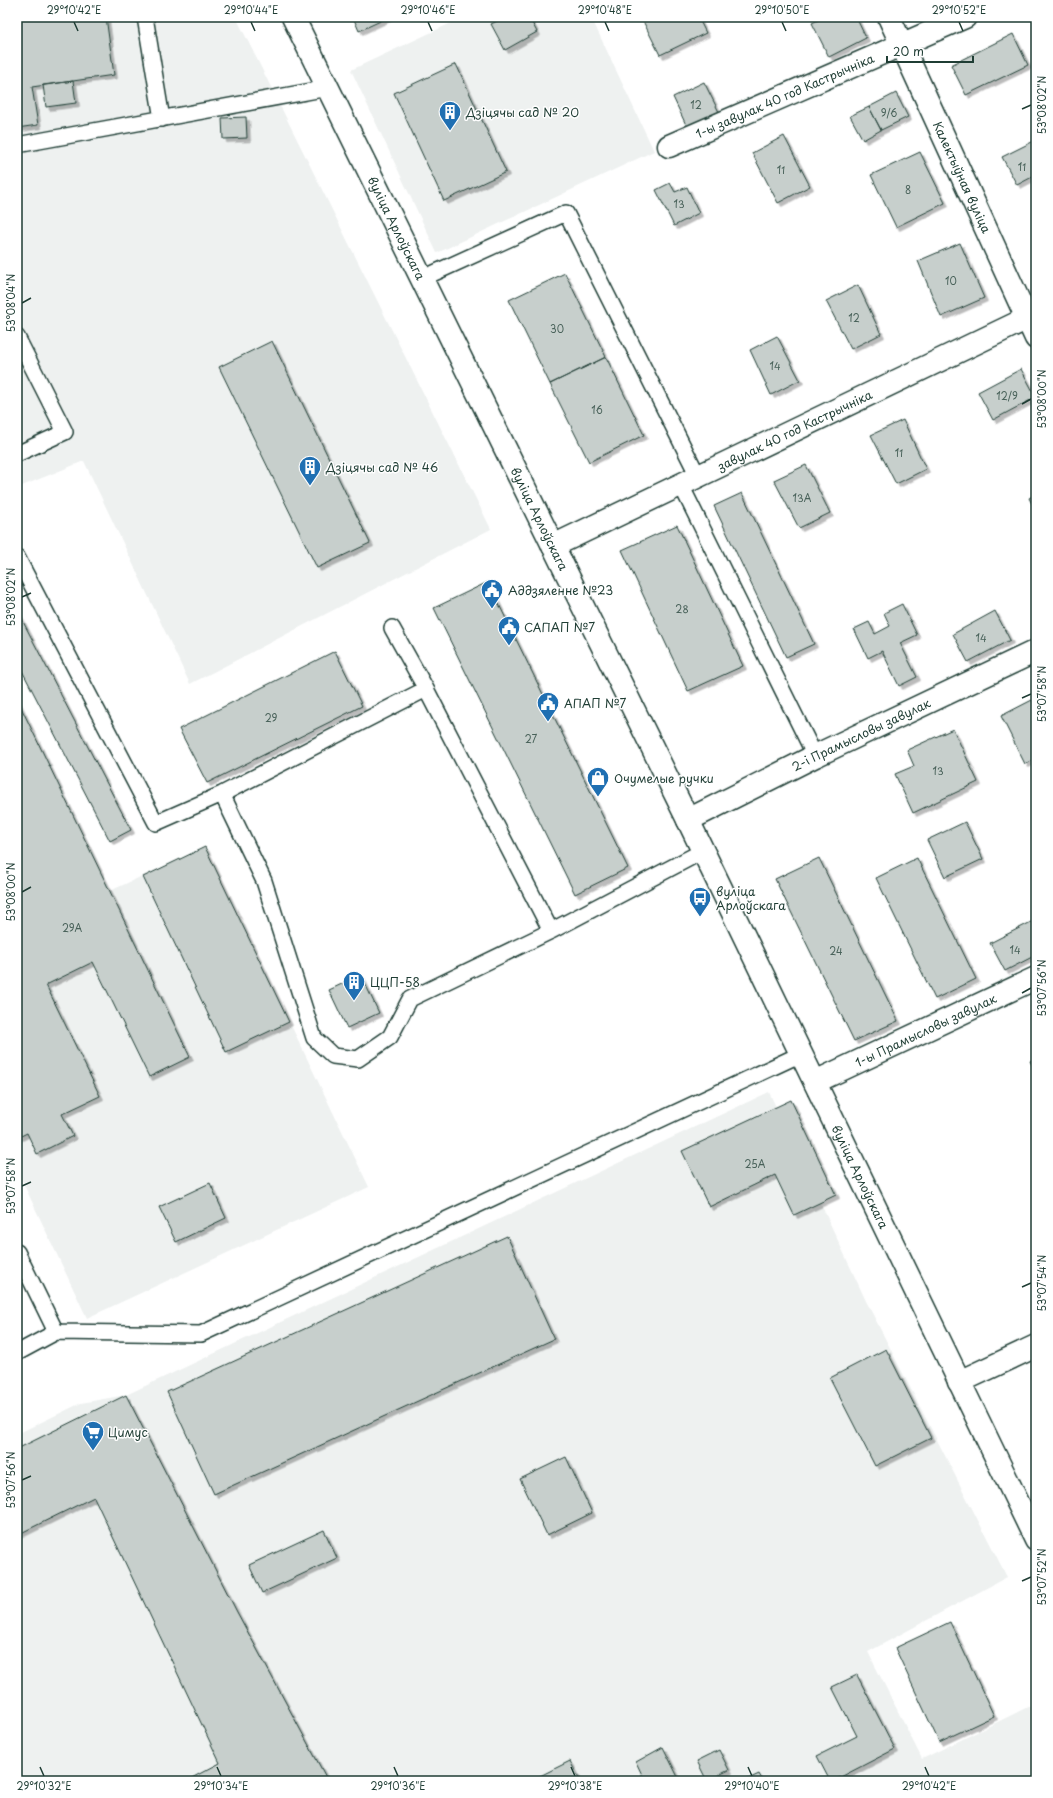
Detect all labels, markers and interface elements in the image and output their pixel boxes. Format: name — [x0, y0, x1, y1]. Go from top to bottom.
text: 29°10'42"E — [47, 2, 101, 17]
text: 29°10'44"E — [224, 2, 278, 17]
text: 29°10'46"E — [401, 2, 455, 17]
text: 29°10'48"E — [578, 2, 632, 17]
text: 29°10'50"E — [754, 2, 810, 17]
text: 29°10'52"E — [932, 2, 986, 17]
scale bar — [887, 38, 973, 64]
text: 20 m — [893, 42, 924, 60]
street label: 1-ы завулак 40 год Кастрычніка — [692, 49, 877, 143]
text: 53°08'02"N — [1034, 76, 1049, 134]
house number: 12 — [690, 97, 702, 112]
building icon: Дзіцячы сад № 20 — [437, 99, 463, 132]
place label: Дзіцячы сад № 20 — [465, 103, 579, 121]
house number: 9/6 — [881, 105, 897, 120]
street label: Калектыўная вуліца — [929, 118, 996, 237]
house number: 11 — [1018, 159, 1026, 174]
house number: 11 — [777, 162, 785, 177]
street label: вуліца Арлоўскага — [364, 173, 430, 283]
house number: 8 — [905, 182, 911, 197]
house number: 13 — [673, 196, 685, 211]
house number: 10 — [945, 273, 957, 288]
text: 53°08'04"N — [3, 274, 18, 332]
house number: 12 — [848, 310, 860, 325]
house number: 30 — [550, 321, 564, 336]
house number: 14 — [769, 358, 781, 373]
text: 53°08'00"N — [1034, 369, 1049, 429]
street label: завулак 40 год Кастрычніка — [713, 385, 876, 475]
house number: 12/9 — [996, 388, 1018, 403]
house number: 16 — [591, 402, 603, 417]
house number: 11 — [895, 445, 903, 460]
building icon: Дзіцячы сад № 46 — [297, 454, 323, 487]
place label: Дзіцячы сад № 46 — [325, 458, 438, 476]
street label: вуліца Арлоўскага — [507, 464, 573, 574]
house number: 13А — [793, 490, 812, 505]
text: 53°08'02"N — [3, 568, 18, 626]
public building icon: Аддзяленне №23 — [479, 577, 505, 610]
place label: Аддзяленне №23 — [508, 581, 613, 599]
house number: 28 — [675, 601, 689, 616]
public building icon: САПАП №7 — [496, 614, 522, 647]
place label: САПАП №7 — [524, 618, 595, 636]
house number: 14 — [975, 630, 987, 645]
text: 53°07'58"N — [1034, 665, 1049, 722]
public building icon: АПАП №7 — [535, 690, 561, 723]
street label: 2-і Прамысловы завулак — [789, 693, 934, 775]
place label: АПАП №7 — [564, 694, 627, 712]
house number: 29 — [265, 710, 278, 725]
house number: 27 — [525, 731, 538, 746]
house number: 13 — [932, 763, 944, 778]
shop icon: Очумелые ручки — [585, 765, 611, 798]
place label: Очумелые ручки — [614, 769, 714, 787]
text: 53°08'00"N — [3, 862, 18, 922]
place label: вуліца Арлоўскага — [716, 882, 786, 914]
bus stop icon: вуліца Арлоўскага — [687, 885, 713, 918]
house number: 29А — [62, 920, 82, 935]
house number: 14 — [1009, 942, 1021, 957]
house number: 24 — [829, 943, 843, 958]
text: 53°07'56"N — [1034, 959, 1049, 1017]
building icon: ЦЦП-58 — [341, 969, 367, 1002]
place label: ЦЦП-58 — [370, 973, 420, 991]
street label: 1-ы Прамысловы завулак — [852, 989, 1000, 1071]
street label: вуліца Арлоўскага — [828, 1122, 893, 1232]
house number: 25А — [745, 1156, 766, 1171]
text: 53°07'58"N — [3, 1157, 18, 1214]
text: 53°07'54"N — [1034, 1254, 1049, 1311]
supermarket icon: Цимус — [80, 1419, 106, 1452]
place label: Цимус — [108, 1423, 148, 1441]
text: 53°07'56"N — [3, 1451, 18, 1509]
text: 53°07'52"N — [1034, 1548, 1049, 1606]
text: 29°10'32"E — [17, 1778, 71, 1793]
text: 29°10'34"E — [194, 1778, 248, 1793]
text: 29°10'36"E — [370, 1778, 426, 1793]
text: 29°10'38"E — [548, 1778, 602, 1793]
text: 29°10'40"E — [724, 1778, 780, 1793]
text: 29°10'42"E — [902, 1778, 956, 1793]

